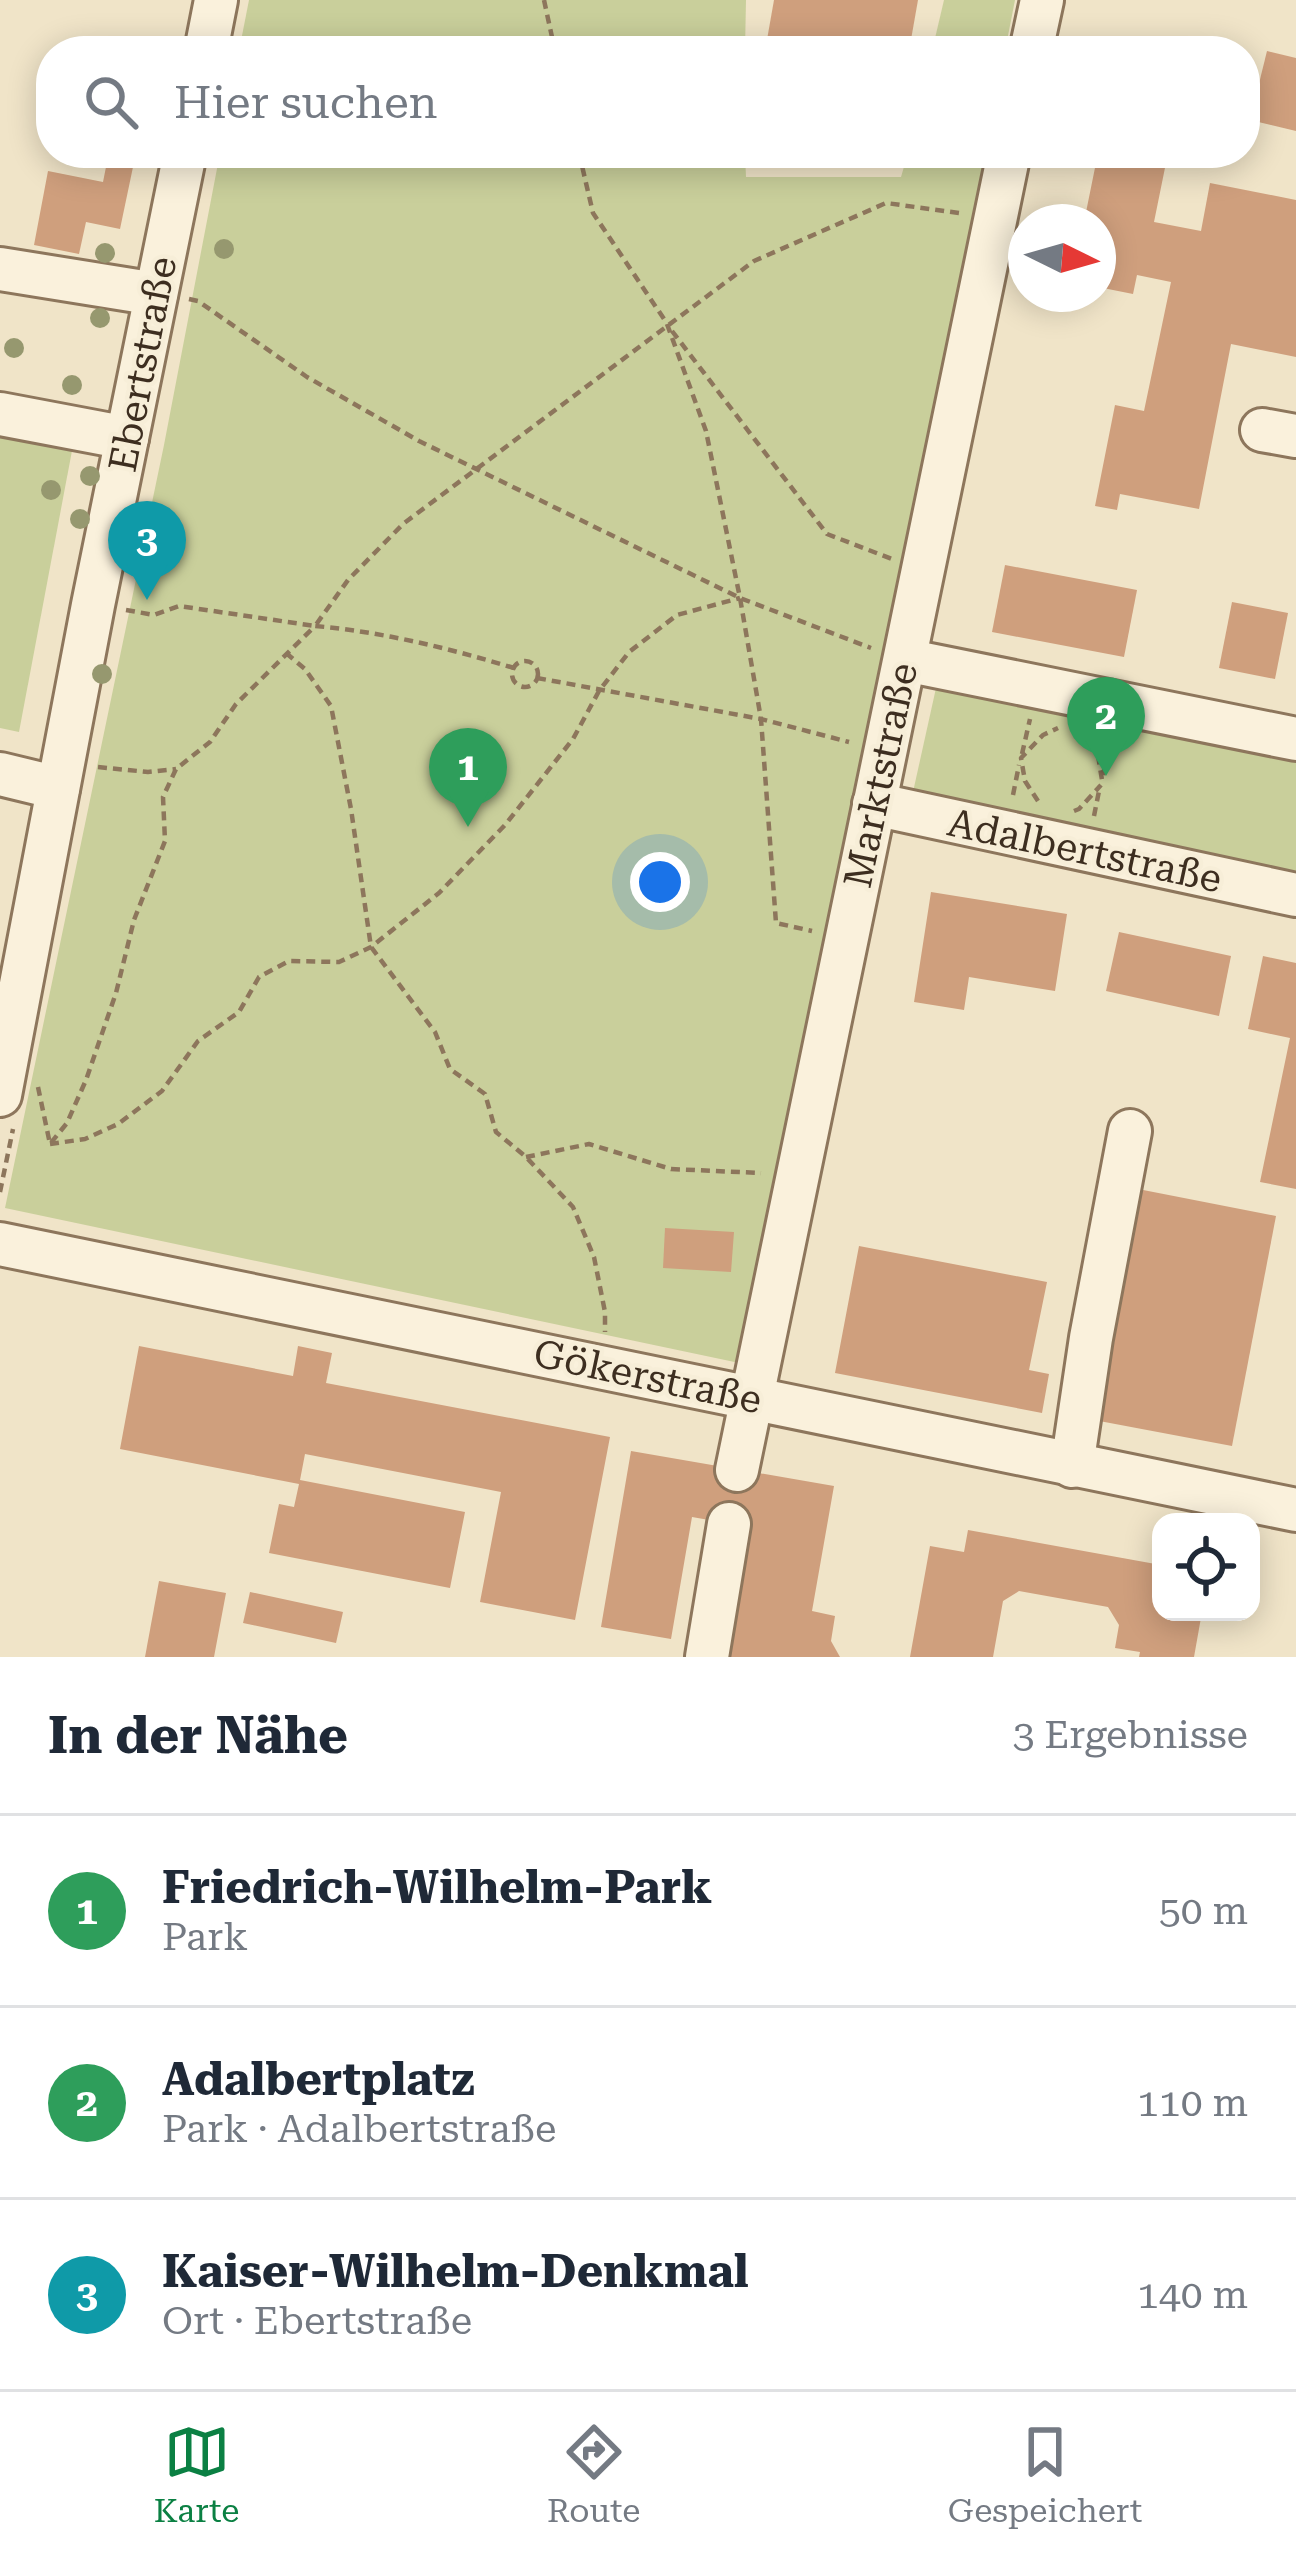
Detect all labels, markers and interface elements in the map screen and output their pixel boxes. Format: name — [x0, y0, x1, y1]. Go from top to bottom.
search box — [36, 36, 1260, 168]
icon: search — [78, 69, 144, 135]
text: Hier suchen — [174, 76, 438, 129]
north arrow — [1008, 204, 1116, 312]
street label: Ebertstraße — [100, 253, 186, 476]
pin: 3 — [108, 501, 186, 600]
street label: Marktstraße — [835, 659, 927, 892]
pin: 2 — [1067, 677, 1145, 776]
pin: 1 — [429, 728, 507, 827]
street label: Adalbertstraße — [944, 799, 1226, 902]
your location — [630, 852, 690, 912]
street label: Gökerstraße — [530, 1330, 766, 1424]
map controls — [1152, 1513, 1260, 1621]
button: locate — [1152, 1513, 1260, 1621]
text: In der Nähe — [48, 1706, 348, 1765]
text: 3 Ergebnisse — [1013, 1712, 1248, 1758]
text: Friedrich-Wilhelm-Park — [162, 1861, 712, 1914]
text: 1 — [76, 1888, 98, 1934]
text: 50 m — [1159, 1888, 1248, 1934]
text: Park — [162, 1914, 248, 1960]
text: Adalbertplatz — [162, 2053, 475, 2106]
text: 2 — [76, 2080, 98, 2126]
text: 110 m — [1137, 2080, 1248, 2126]
text: Park · Adalbertstraße — [162, 2106, 556, 2152]
text: Kaiser-Wilhelm-Denkmal — [162, 2245, 749, 2298]
text: 3 — [76, 2272, 98, 2318]
text: 140 m — [1137, 2272, 1248, 2318]
text: Ort · Ebertstraße — [162, 2298, 472, 2344]
tab: Karte — [154, 2419, 239, 2530]
tab: Route — [547, 2419, 640, 2530]
tab: Gespeichert — [948, 2419, 1142, 2530]

